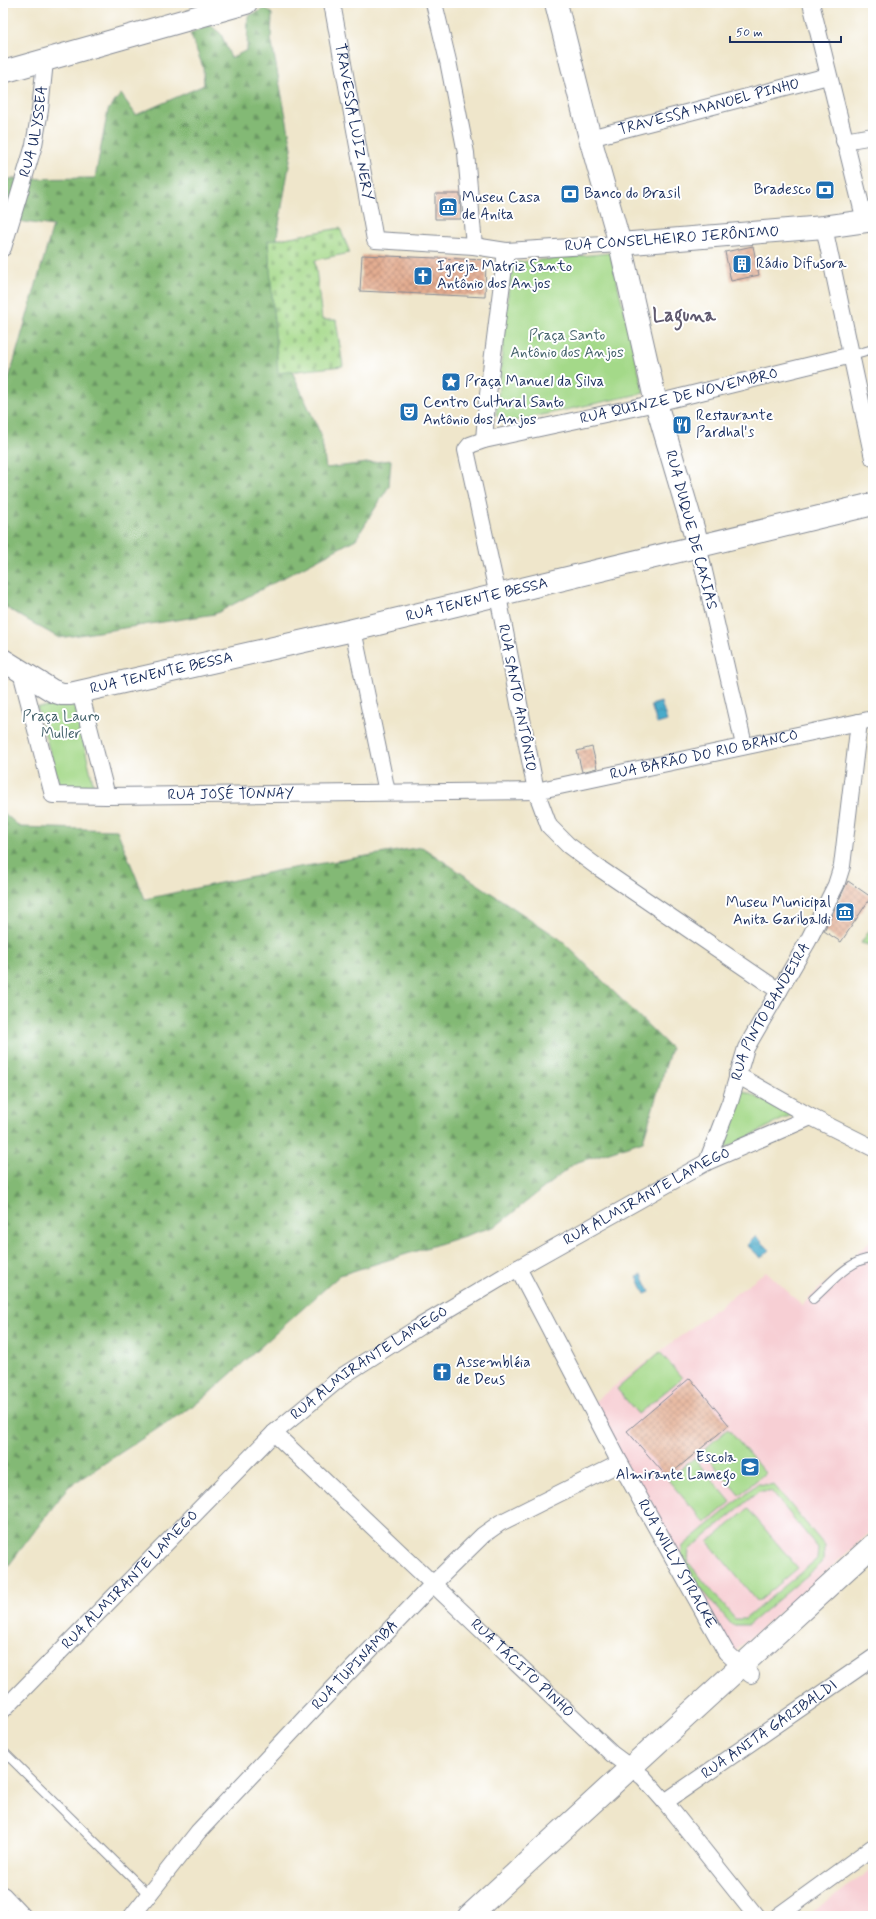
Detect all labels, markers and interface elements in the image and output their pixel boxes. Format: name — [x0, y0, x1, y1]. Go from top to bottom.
scale bar — [730, 18, 841, 44]
text: 50 m — [736, 25, 763, 41]
street label: TRAVESSA LUIZ NERY — [329, 42, 378, 203]
street label: TRAVESSA MANOEL PINHO — [616, 74, 802, 140]
street label: RUA ULYSSEA — [15, 85, 52, 180]
bank icon: Bradesco — [814, 179, 836, 201]
place label: Bradesco — [754, 180, 811, 200]
bank icon: Banco do Brasil — [559, 183, 581, 205]
place label: Banco do Brasil — [584, 184, 681, 204]
place label: Museu Casa de Anita — [462, 188, 540, 225]
museum icon: Museu Casa de Anita — [437, 196, 459, 218]
street label: RUA CONSELHEIRO JERÔNIMO — [564, 221, 780, 256]
building icon: Rádio Difusora — [731, 253, 753, 275]
place label: Rádio Difusora — [756, 254, 848, 274]
place label: Igreja Matriz Santo Antônio dos Anjos — [437, 257, 572, 294]
church icon: Igreja Matriz Santo Antônio dos Anjos — [412, 265, 434, 287]
district label: Laguna — [652, 303, 716, 331]
park label: Praça Santo Antônio dos Anjos — [510, 326, 624, 363]
street label: RUA QUINZE DE NOVEMBRO — [578, 363, 780, 429]
place icon: Praça Manuel da Silva — [440, 371, 462, 393]
place label: Praça Manuel da Silva — [465, 372, 605, 392]
place label: Centro Cultural Santo Antônio dos Anjos — [423, 393, 564, 430]
theatre icon: Centro Cultural Santo Antônio dos Anjos — [398, 401, 420, 423]
place label: Restaurante Pardhal's — [696, 406, 773, 443]
restaurant icon: Restaurante Pardhal's — [671, 414, 693, 436]
street label: RUA DUQUE DE CAXIAS — [660, 448, 722, 612]
street label: RUA TENENTE BESSA — [404, 573, 550, 627]
street label: RUA SANTO ANTÔNIO — [493, 622, 542, 773]
street label: RUA TENENTE BESSA — [88, 648, 235, 699]
park label: Praça Lauro Muller — [22, 707, 100, 744]
street label: RUA BARÃO DO RIO BRANCO — [608, 725, 800, 785]
street label: RUA JOSÉ TONNAY — [167, 784, 295, 805]
place label: Museu Municipal Anita Garibaldi — [726, 893, 831, 930]
museum icon: Museu Municipal Anita Garibaldi — [834, 901, 856, 923]
street label: RUA PINTO BANDEIRA — [727, 939, 815, 1083]
street label: RUA ALMIRANTE LAMEGO — [560, 1143, 733, 1251]
street label: RUA ALMIRANTE LAMEGO — [287, 1302, 452, 1425]
place label: Assembléia de Deus — [456, 1353, 531, 1390]
church icon: Assembléia de Deus — [431, 1361, 453, 1383]
place label: Escola Almirante Lamego — [616, 1448, 737, 1486]
school or university icon: Escola Almirante Lamego — [739, 1456, 761, 1478]
street label: RUA WILLY STRACKE — [633, 1496, 721, 1633]
street label: RUA ALMIRANTE LAMEGO — [58, 1506, 203, 1654]
street label: RUA TÁCITO PINHO — [466, 1615, 578, 1723]
street label: RUA TUPINAMBA — [308, 1616, 403, 1715]
street label: RUA ANITA GARIBALDI — [697, 1676, 841, 1784]

